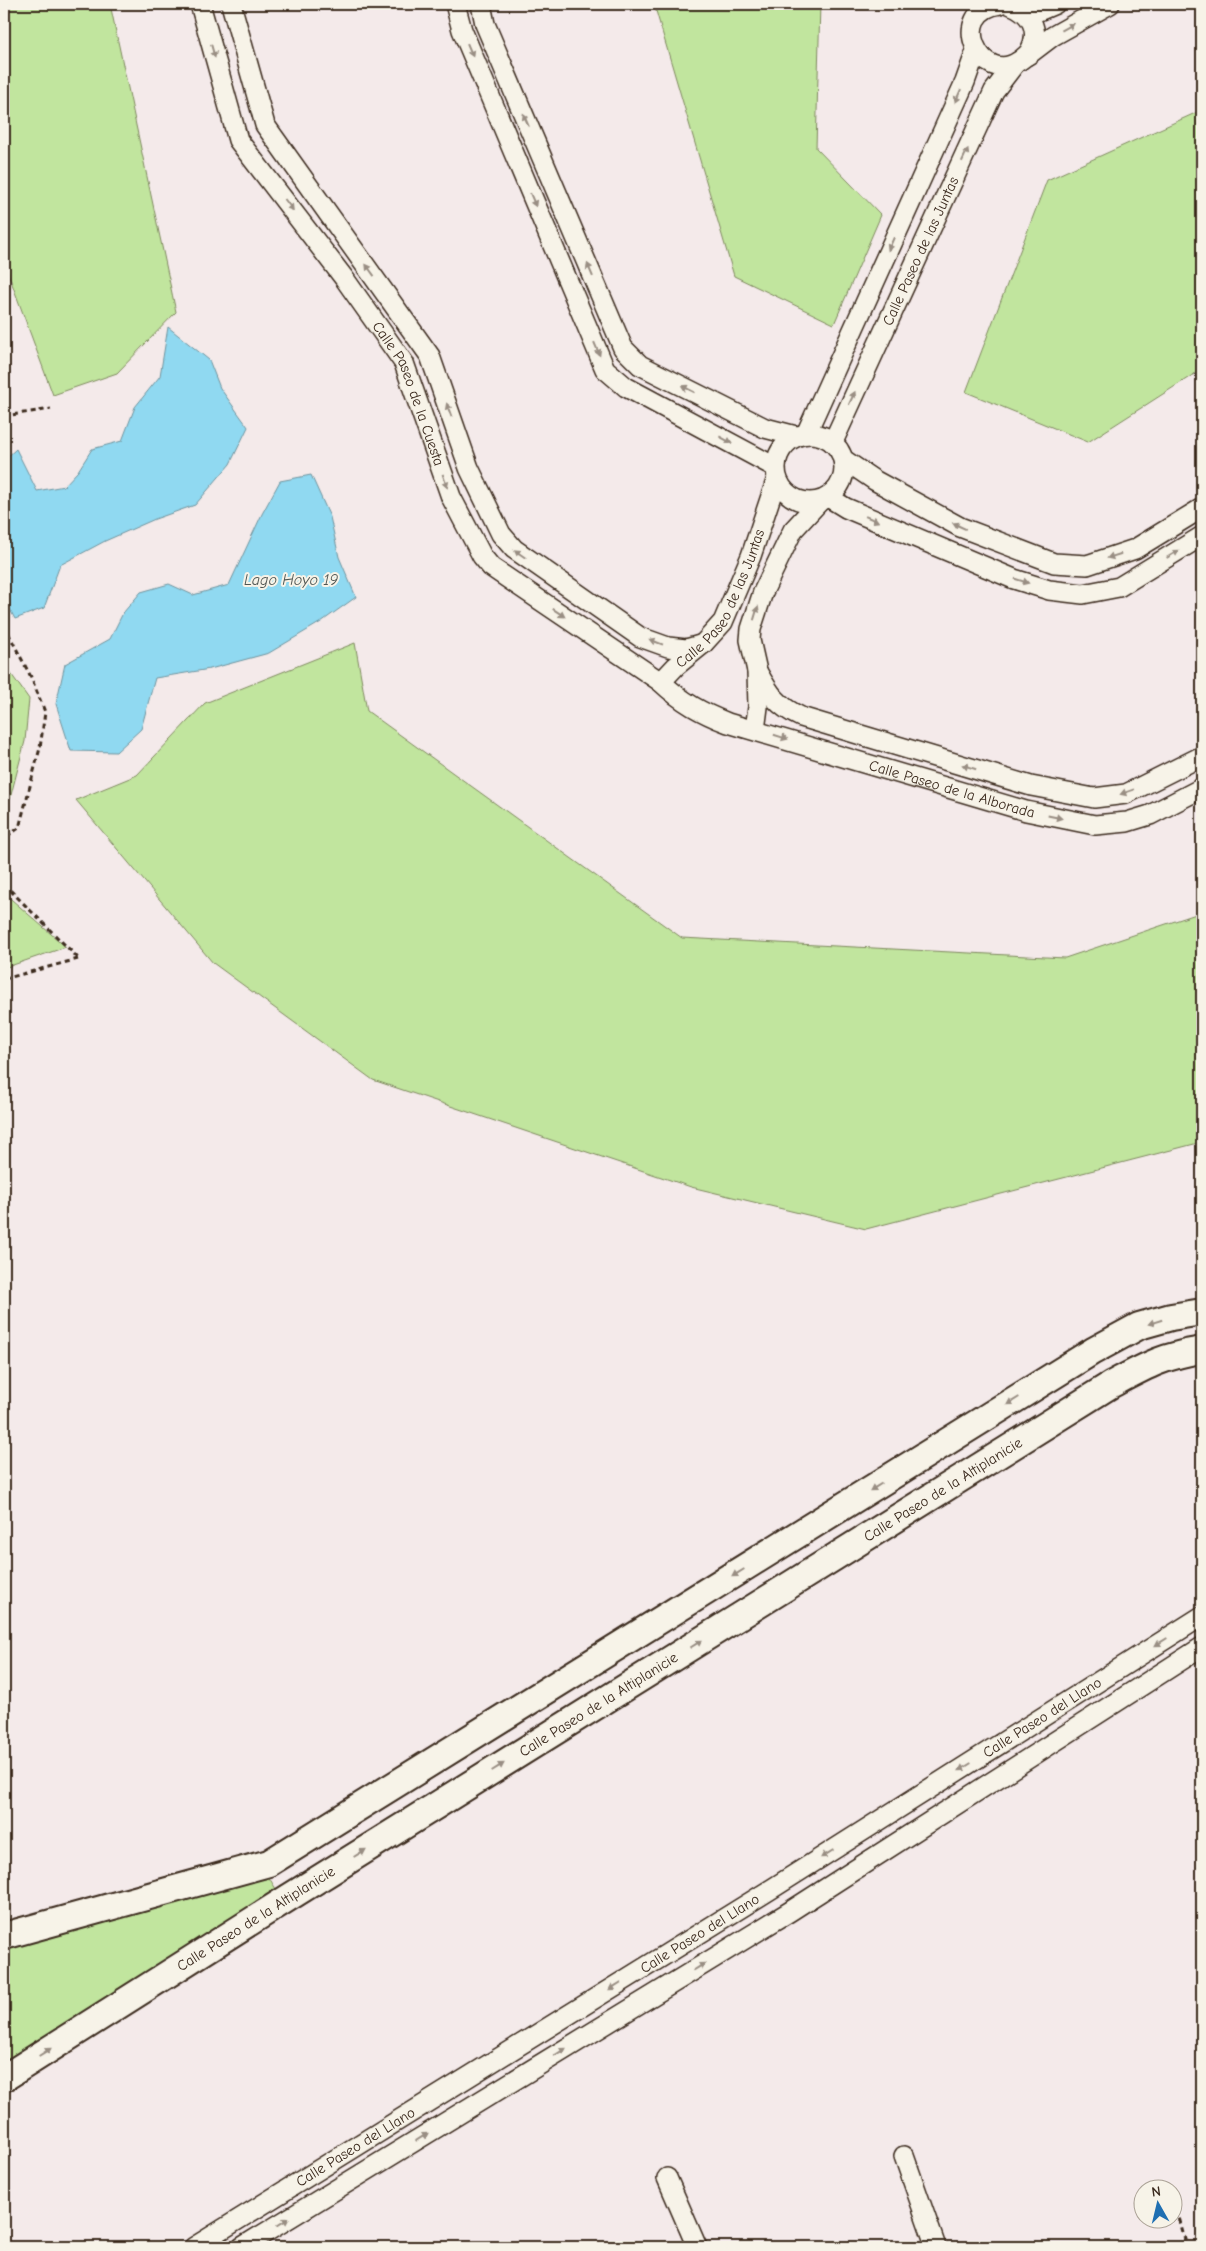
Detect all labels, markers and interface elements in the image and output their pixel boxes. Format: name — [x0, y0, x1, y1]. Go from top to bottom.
one-way arrow — [1061, 23, 1075, 32]
one-way arrow — [210, 43, 218, 58]
one-way arrow — [466, 43, 474, 58]
one-way arrow — [954, 89, 962, 103]
one-way arrow — [522, 113, 530, 127]
one-way arrow — [961, 148, 969, 162]
street label: Calle Paseo de las Juntas — [879, 174, 962, 328]
one-way arrow — [530, 193, 538, 207]
one-way arrow — [284, 198, 294, 212]
one-way arrow — [887, 237, 895, 251]
one-way arrow — [585, 263, 593, 277]
one-way arrow — [364, 264, 375, 277]
street label: Calle Paseo de la Cuesta — [368, 318, 448, 468]
one-way arrow — [593, 342, 601, 356]
one-way arrow — [680, 385, 695, 393]
one-way arrow — [849, 391, 857, 405]
one-way arrow — [445, 402, 453, 417]
one-way arrow — [719, 436, 734, 444]
one-way arrow — [441, 474, 449, 489]
one-way arrow — [865, 515, 879, 523]
one-way arrow — [952, 522, 967, 531]
street label: Calle Paseo de las Juntas — [672, 527, 768, 672]
one-way arrow — [514, 549, 527, 559]
one-way arrow — [1166, 549, 1179, 558]
one-way arrow — [1106, 553, 1121, 561]
water label: Lago Hoyo 19 — [244, 571, 339, 589]
one-way arrow — [1015, 577, 1030, 585]
one-way arrow — [753, 605, 761, 620]
one-way arrow — [552, 608, 566, 618]
one-way arrow — [649, 638, 663, 646]
one-way arrow — [774, 734, 789, 742]
street label: Calle Paseo de la Alborada — [867, 756, 1036, 822]
one-way arrow — [962, 763, 977, 771]
one-way arrow — [1119, 788, 1134, 796]
one-way arrow — [1047, 813, 1063, 821]
one-way arrow — [1147, 1318, 1162, 1326]
one-way arrow — [1007, 1396, 1020, 1406]
street label: Calle Paseo de la Altiplanicie — [860, 1433, 1026, 1546]
one-way arrow — [869, 1482, 882, 1492]
one-way arrow — [731, 1569, 744, 1578]
one-way arrow — [1154, 1638, 1168, 1647]
one-way arrow — [689, 1640, 702, 1649]
street label: Calle Paseo de la Altiplanicie — [516, 1648, 681, 1761]
street label: Calle Paseo del Llano — [980, 1673, 1105, 1762]
one-way arrow — [958, 1762, 971, 1771]
one-way arrow — [492, 1763, 505, 1772]
one-way arrow — [354, 1848, 367, 1858]
one-way arrow — [821, 1849, 834, 1858]
street label: Calle Paseo de la Altiplanicie — [173, 1862, 339, 1975]
street label: Calle Paseo del Llano — [637, 1890, 763, 1977]
one-way arrow — [692, 1962, 705, 1972]
one-way arrow — [609, 1981, 622, 1991]
one-way arrow — [38, 2047, 52, 2056]
one-way arrow — [554, 2047, 567, 2057]
street label: Calle Paseo del Llano — [293, 2103, 418, 2191]
one-way arrow — [415, 2132, 428, 2141]
north arrow — [1134, 2178, 1184, 2228]
text: N — [1151, 2183, 1162, 2201]
one-way arrow — [277, 2217, 290, 2226]

